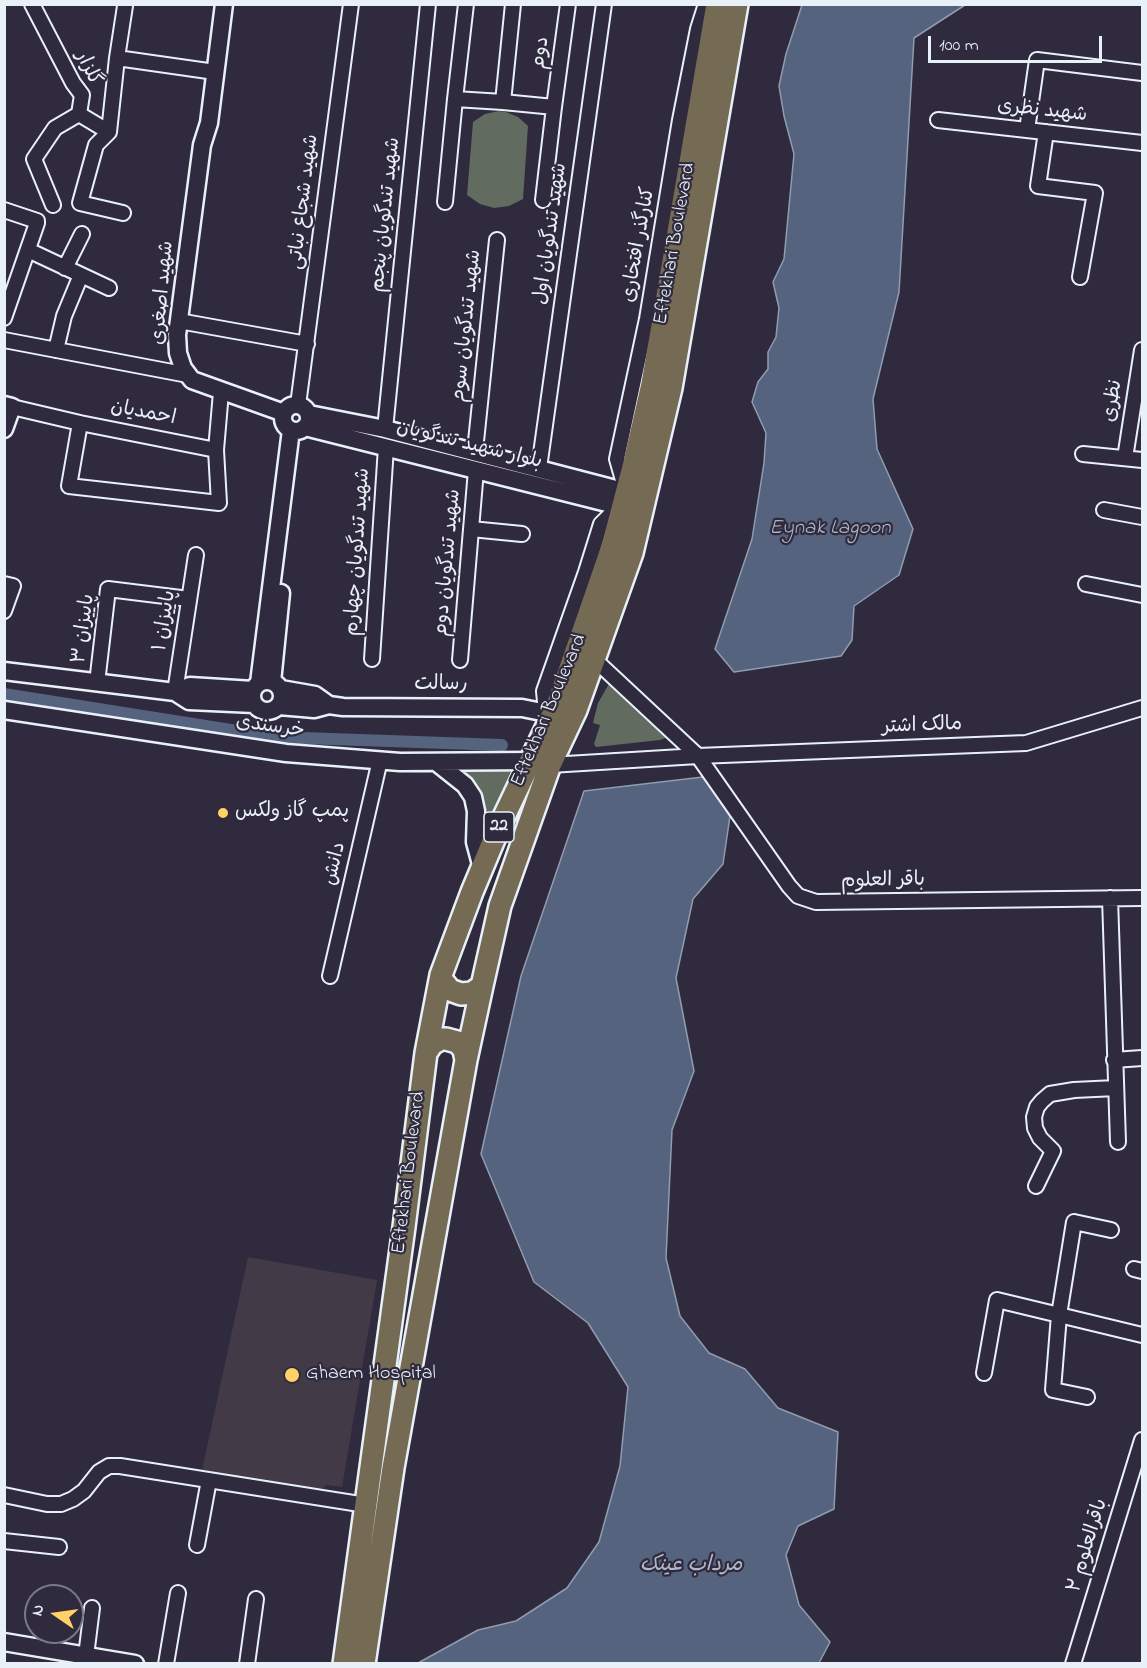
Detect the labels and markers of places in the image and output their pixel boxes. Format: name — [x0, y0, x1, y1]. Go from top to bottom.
place label: پمپ گاز ولکس — [235, 801, 349, 825]
marker: پمپ گاز ولکس — [216, 806, 230, 820]
place label: Ghaem Hospital — [306, 1363, 436, 1387]
marker: Ghaem Hospital — [283, 1366, 301, 1384]

